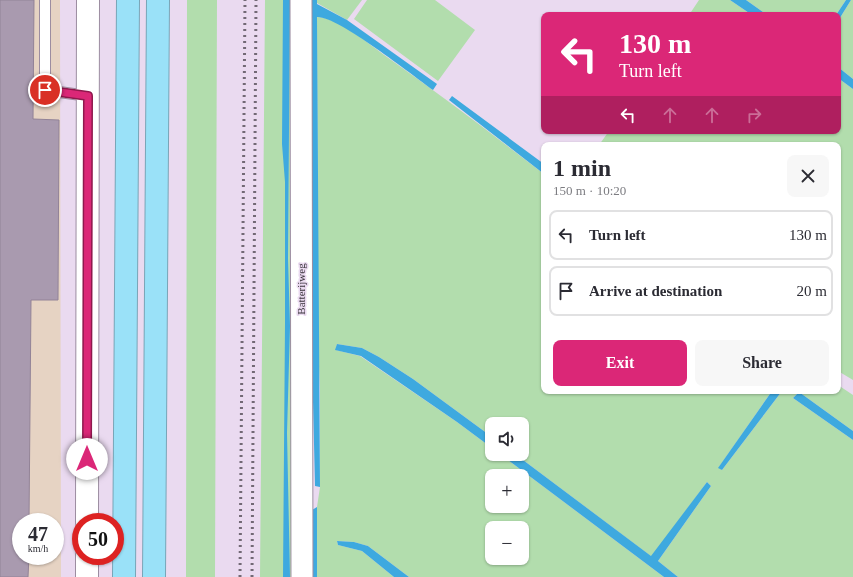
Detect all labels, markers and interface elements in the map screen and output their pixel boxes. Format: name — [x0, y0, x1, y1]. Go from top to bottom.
icon: left — [553, 28, 605, 80]
text: 130 m — [619, 28, 691, 59]
text: Turn left — [619, 61, 682, 81]
pin — [28, 73, 62, 107]
icon: arrive — [34, 79, 56, 101]
icon: left — [617, 104, 639, 126]
icon: ahead — [659, 104, 681, 126]
icon: ahead — [701, 104, 723, 126]
icon: right — [743, 104, 765, 126]
text: 1 min — [553, 155, 611, 181]
button: close — [787, 155, 829, 197]
text: 150 m · 10:20 — [553, 183, 626, 198]
icon: left — [555, 224, 577, 246]
text: Turn left — [589, 227, 646, 243]
text: 130 m — [789, 227, 827, 243]
street label: Batterijweg — [295, 263, 307, 315]
icon: arrive — [555, 280, 577, 302]
text: Arrive at destination — [589, 283, 722, 299]
text: 20 m — [797, 283, 827, 299]
button: Exit — [553, 340, 687, 386]
button: Share — [695, 340, 829, 386]
map controls — [485, 417, 529, 565]
button: sound — [485, 417, 529, 461]
position arrow — [66, 438, 108, 480]
button: + — [485, 469, 529, 513]
speed limit sign: 50 — [72, 513, 124, 565]
button: − — [485, 521, 529, 565]
text: 47 — [28, 523, 48, 545]
text: km/h — [28, 543, 48, 554]

